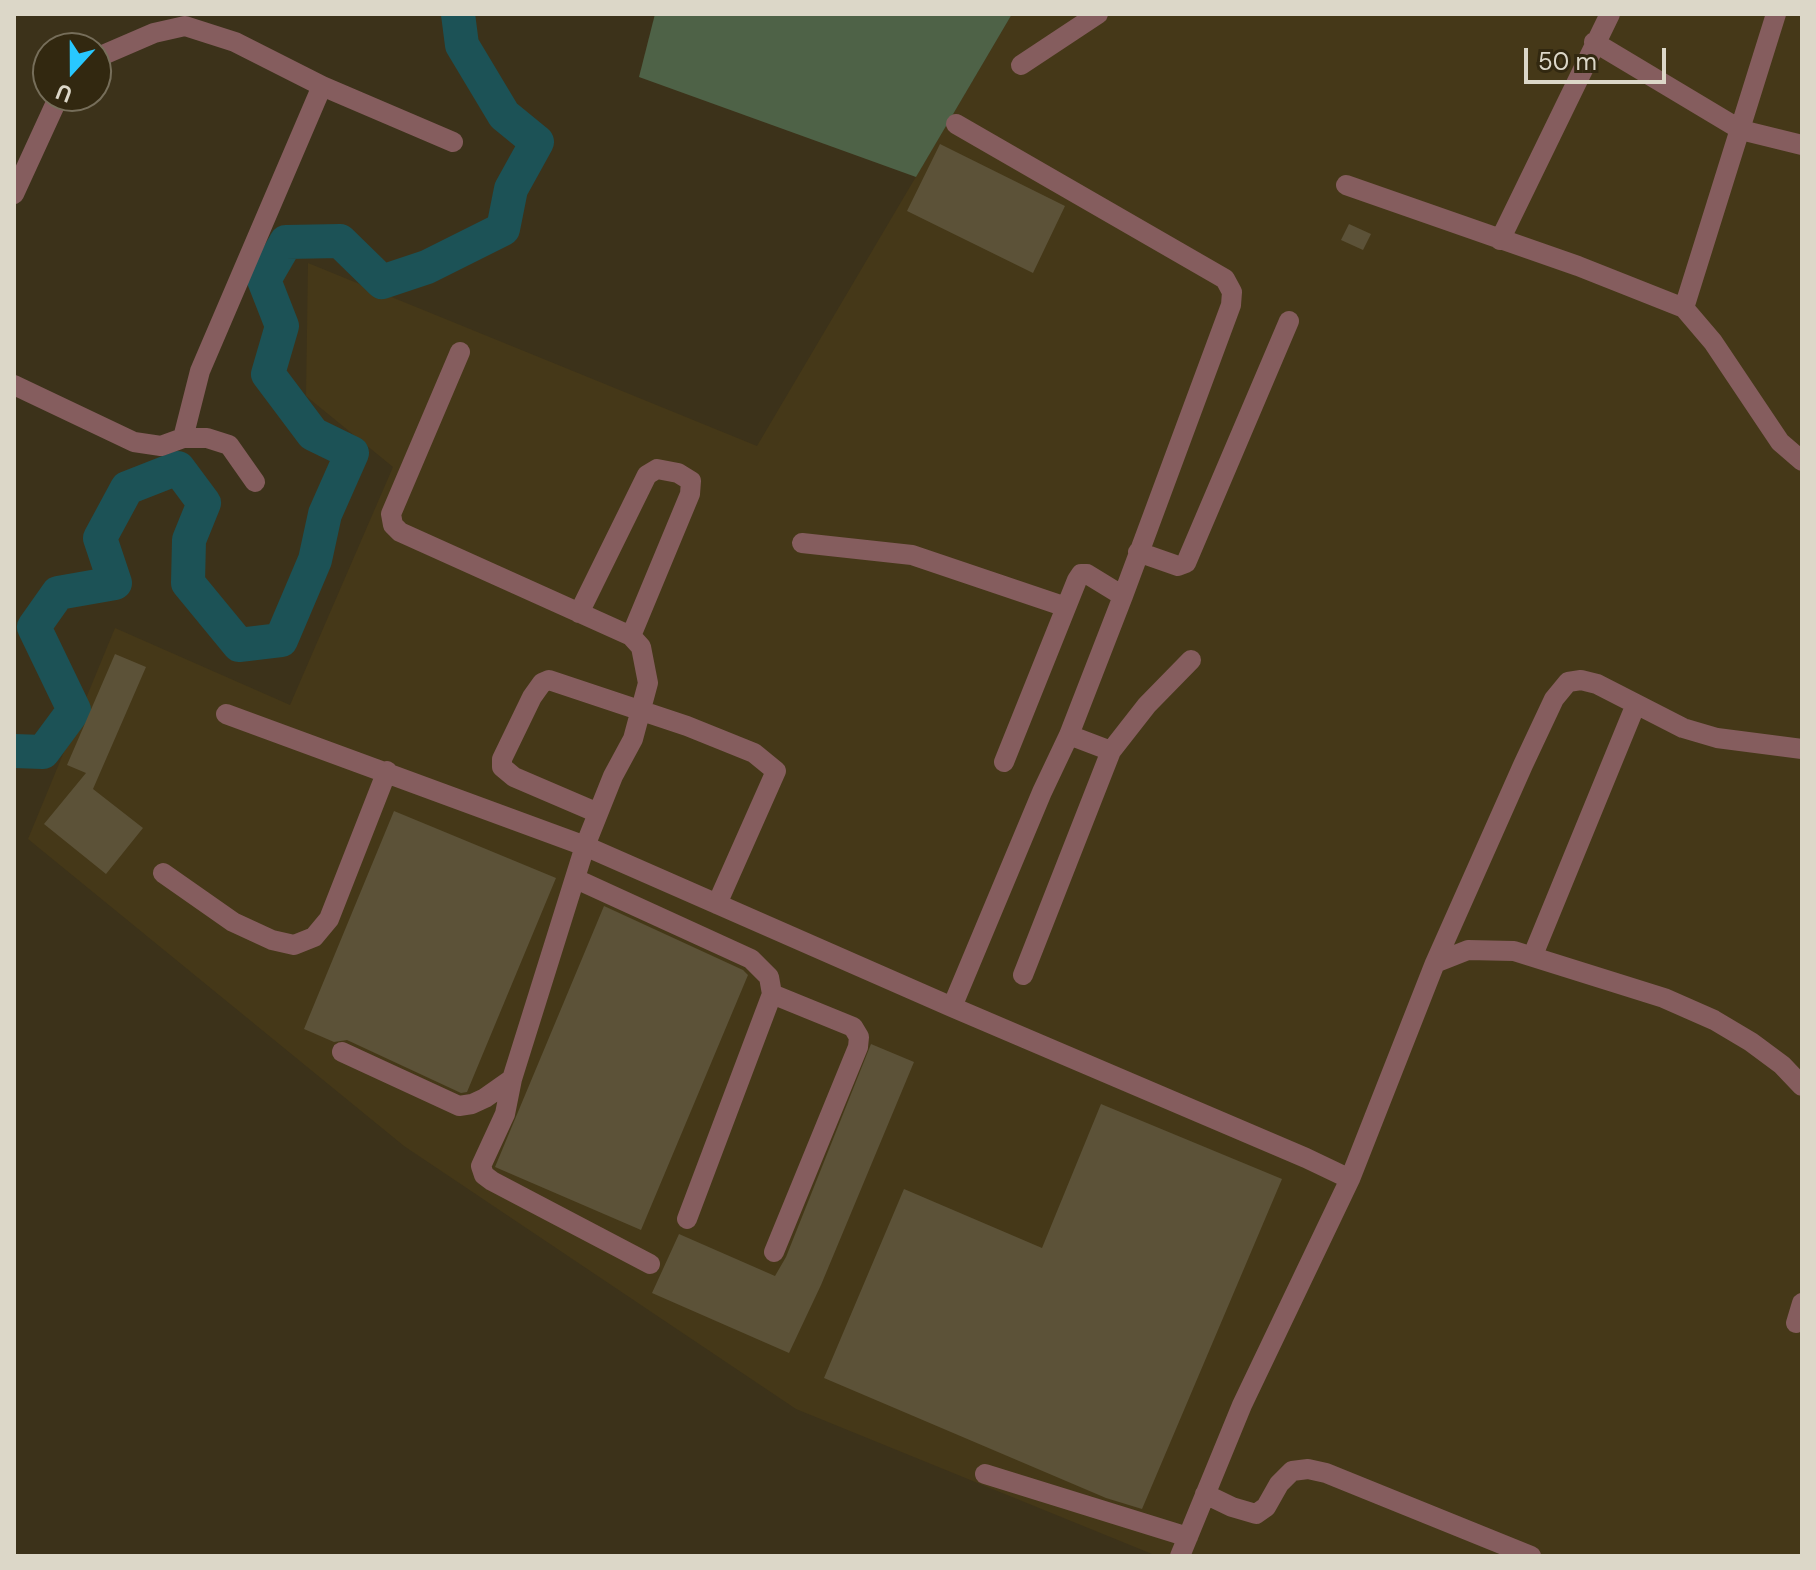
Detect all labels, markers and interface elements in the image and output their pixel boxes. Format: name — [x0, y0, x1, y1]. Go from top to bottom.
north arrow — [32, 32, 112, 112]
scale bar — [1528, 32, 1670, 82]
text: 50 m — [1538, 46, 1597, 77]
text: U — [52, 77, 76, 109]

